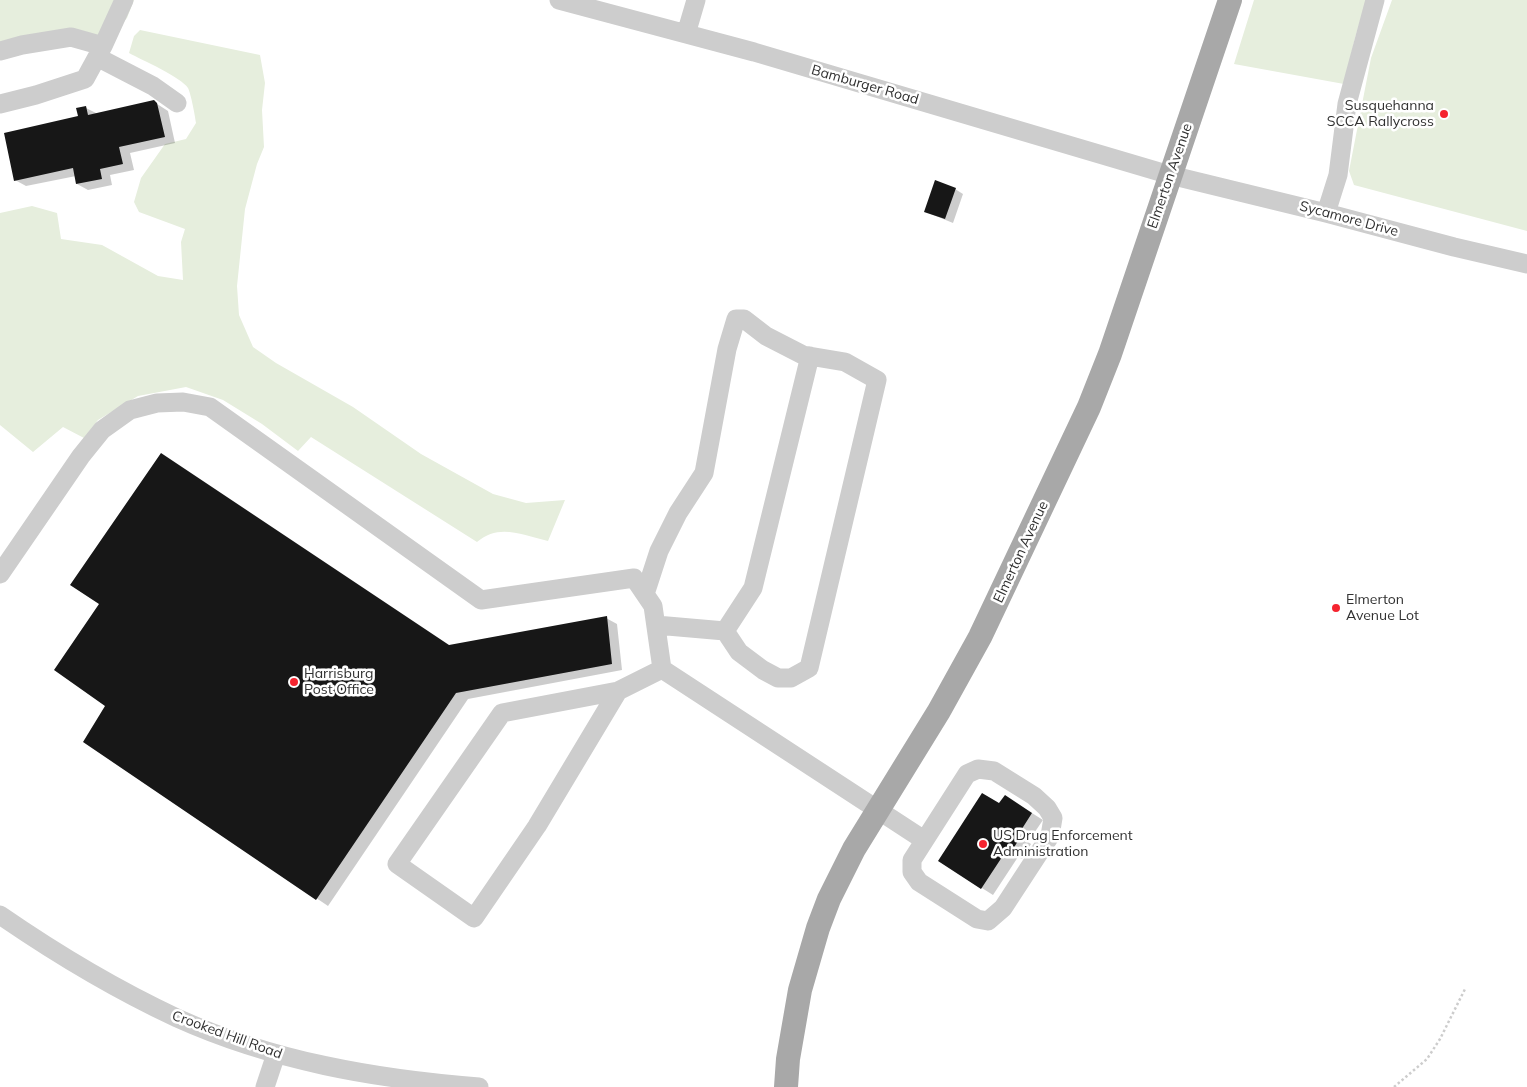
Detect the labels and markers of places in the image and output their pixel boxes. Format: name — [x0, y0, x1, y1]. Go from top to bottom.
place label: Susquehanna SCCA Rallycross — [1327, 98, 1434, 130]
marker: Susquehanna SCCA Rallycross — [1438, 108, 1450, 120]
place label: Elmerton Avenue Lot — [1346, 592, 1419, 624]
marker: Elmerton Avenue Lot — [1330, 602, 1342, 614]
place label: Harrisburg Post Office — [304, 666, 374, 699]
marker: Harrisburg Post Office — [288, 676, 300, 688]
place label: US Drug Enforcement Administration — [993, 828, 1133, 860]
marker: US Drug Enforcement Administration — [977, 838, 989, 850]

